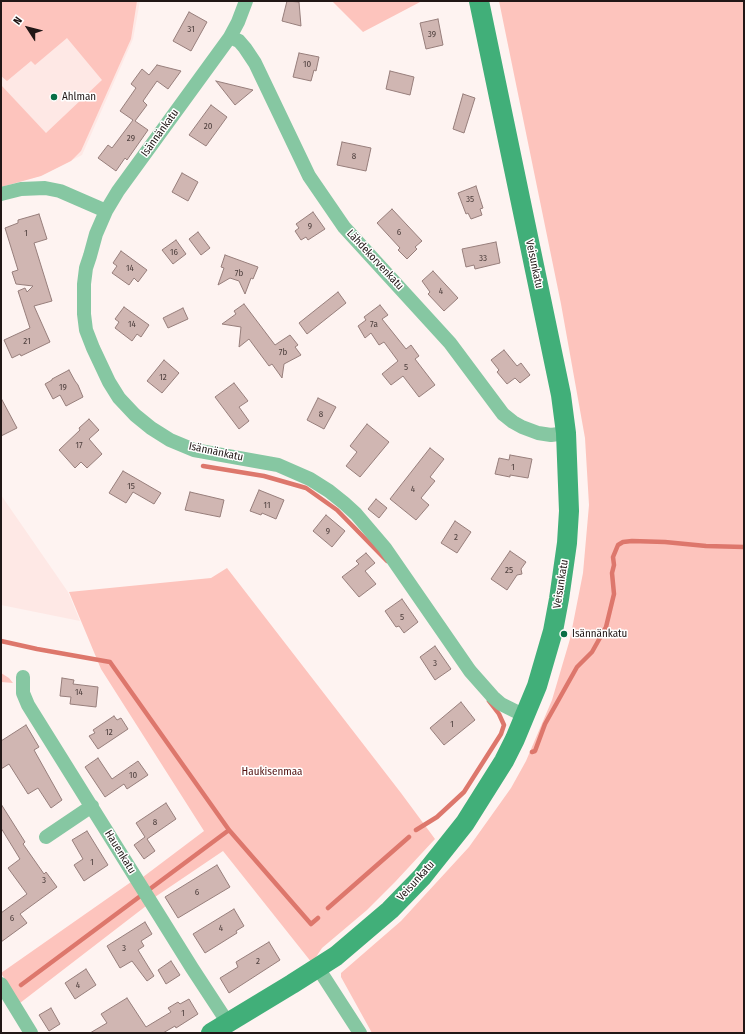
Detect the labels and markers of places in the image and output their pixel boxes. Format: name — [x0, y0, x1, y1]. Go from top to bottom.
place label: Ahlman — [62, 90, 96, 104]
marker: Ahlman — [49, 92, 59, 102]
place label: Isännänkatu — [572, 627, 627, 641]
marker: Isännänkatu — [559, 629, 569, 639]

